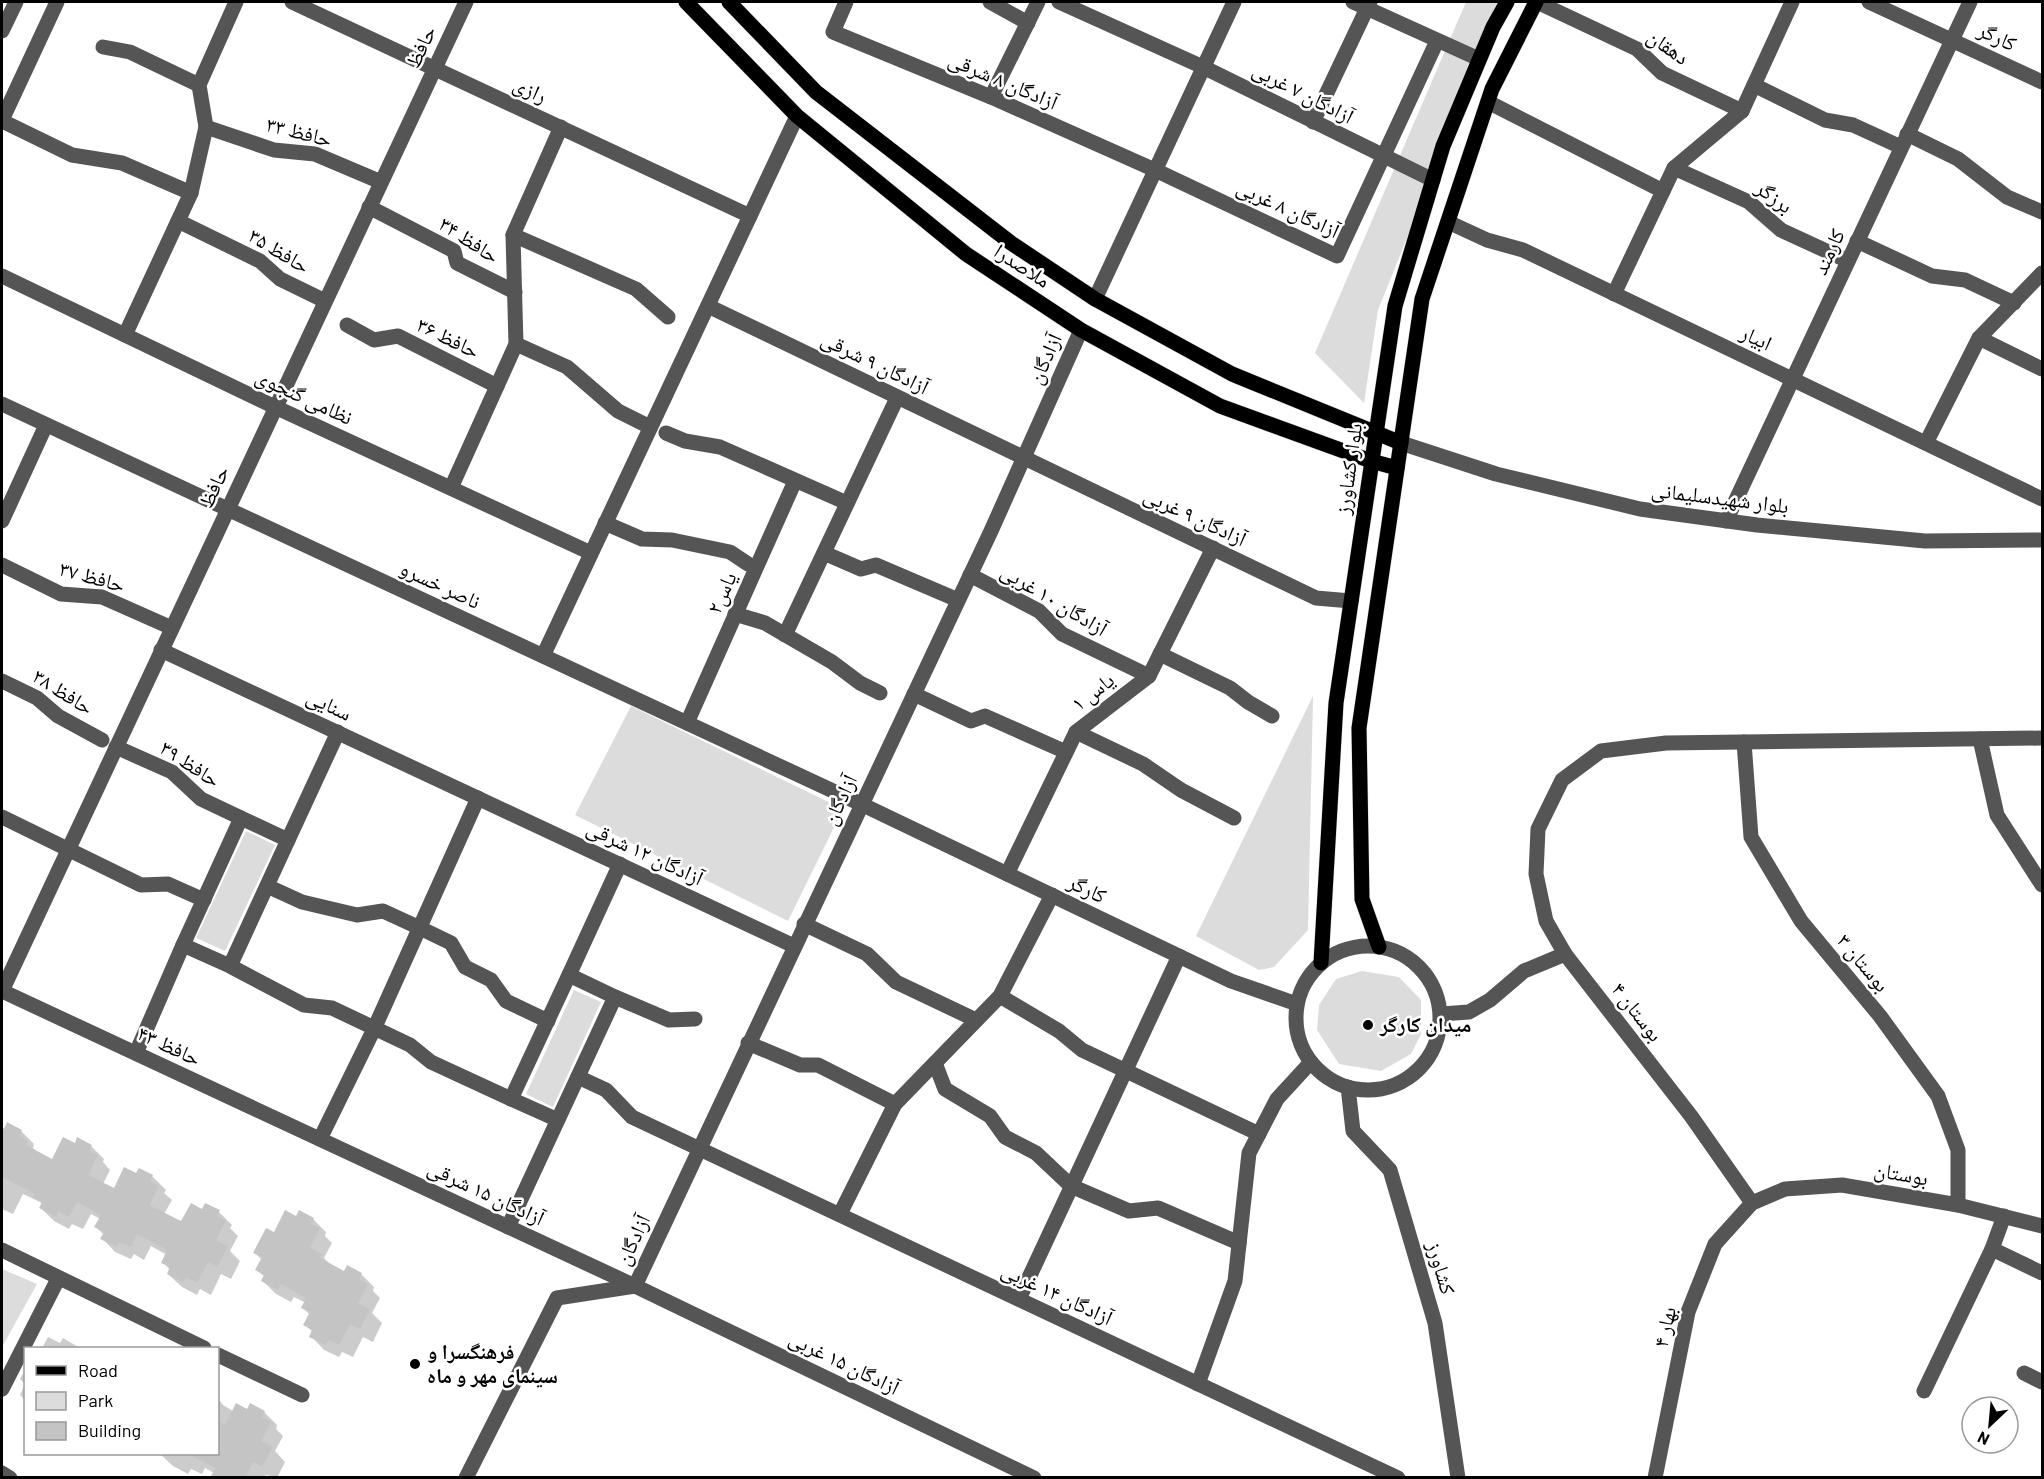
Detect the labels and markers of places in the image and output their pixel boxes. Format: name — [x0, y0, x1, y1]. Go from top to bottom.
place label: میدان کارگر — [1379, 1011, 1471, 1037]
marker: میدان کارگر — [1361, 1018, 1375, 1032]
place label: فرهنگسرا و سینمای مهر و ماه — [427, 1338, 558, 1388]
marker: فرهنگسرا و سینمای مهر و ماه — [408, 1357, 422, 1371]

